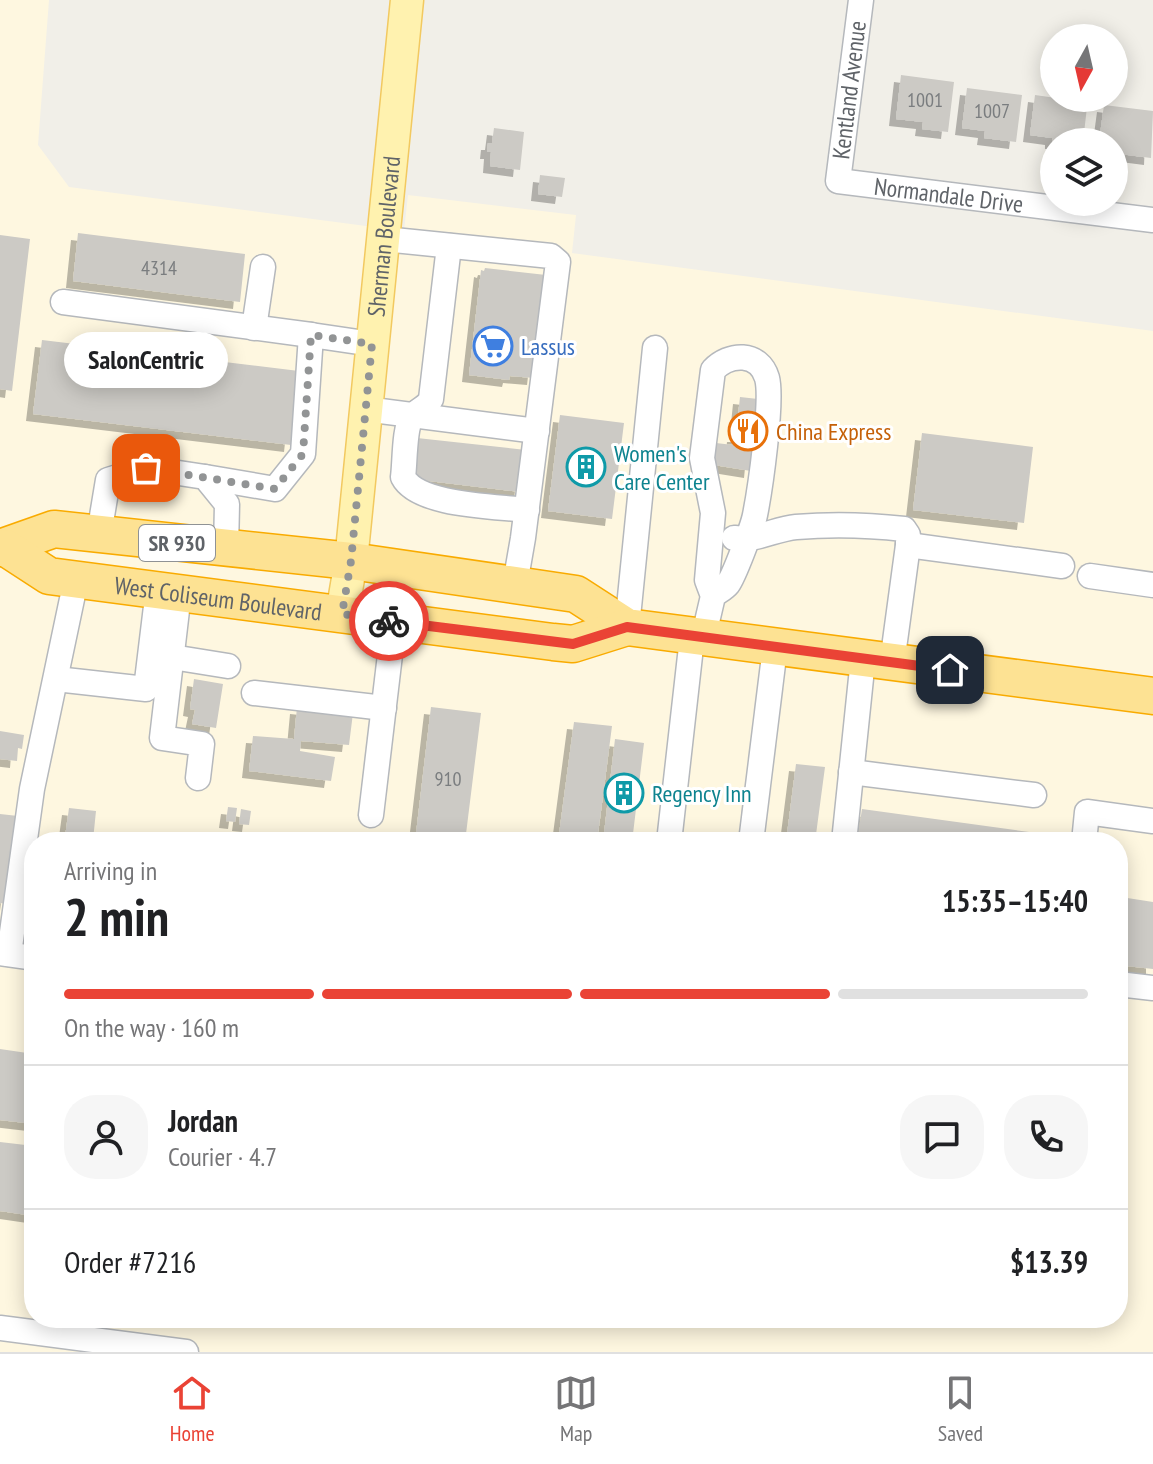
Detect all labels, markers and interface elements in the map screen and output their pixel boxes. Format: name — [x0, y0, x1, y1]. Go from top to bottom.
street label: Kentland Avenue — [825, 19, 873, 161]
north arrow — [1040, 24, 1128, 112]
map controls — [1040, 24, 1128, 216]
house number: 1001 — [907, 87, 943, 113]
house number: 1007 — [974, 98, 1010, 124]
button: layers — [1040, 128, 1128, 216]
street label: Sherman Boulevard — [360, 155, 407, 318]
street label: Normandale Drive — [872, 170, 1025, 219]
house number: 4314 — [141, 255, 177, 281]
supermarket icon: Lassus — [472, 325, 514, 367]
place label: Lassus — [521, 331, 575, 362]
callout: SalonCentric — [64, 332, 228, 388]
text: SalonCentric — [88, 343, 204, 376]
restaurant icon: China Express — [727, 410, 769, 452]
place label: China Express — [776, 416, 891, 447]
pin — [112, 434, 180, 502]
place label: Women's Care Center — [614, 438, 710, 497]
icon: bag — [124, 446, 168, 490]
building icon: Women's Care Center — [565, 446, 607, 488]
road number: SR 930 — [139, 525, 215, 561]
street label: West Coliseum Boulevard — [113, 569, 324, 627]
courier — [349, 581, 429, 661]
icon: bike — [367, 599, 411, 643]
pin — [916, 636, 984, 704]
icon: home — [928, 648, 972, 692]
house number: 910 — [435, 766, 462, 792]
building icon: Regency Inn — [603, 772, 645, 814]
place label: Regency Inn — [652, 778, 752, 809]
text: Arriving in — [64, 854, 157, 887]
text: 15:35–15:40 — [942, 881, 1088, 920]
text: 2 min — [64, 883, 169, 950]
text: On the way · 160 m — [64, 1011, 239, 1044]
button: person — [64, 1095, 148, 1179]
button: chat — [900, 1095, 984, 1179]
button: phone — [1004, 1095, 1088, 1179]
text: Jordan — [168, 1101, 238, 1140]
text: Courier · 4.7 — [168, 1140, 277, 1173]
text: Order #7216 — [64, 1242, 196, 1281]
text: $13.39 — [1010, 1242, 1088, 1281]
tab: Home — [170, 1371, 215, 1447]
tab: Map — [554, 1371, 598, 1447]
tab: Saved — [938, 1371, 983, 1447]

